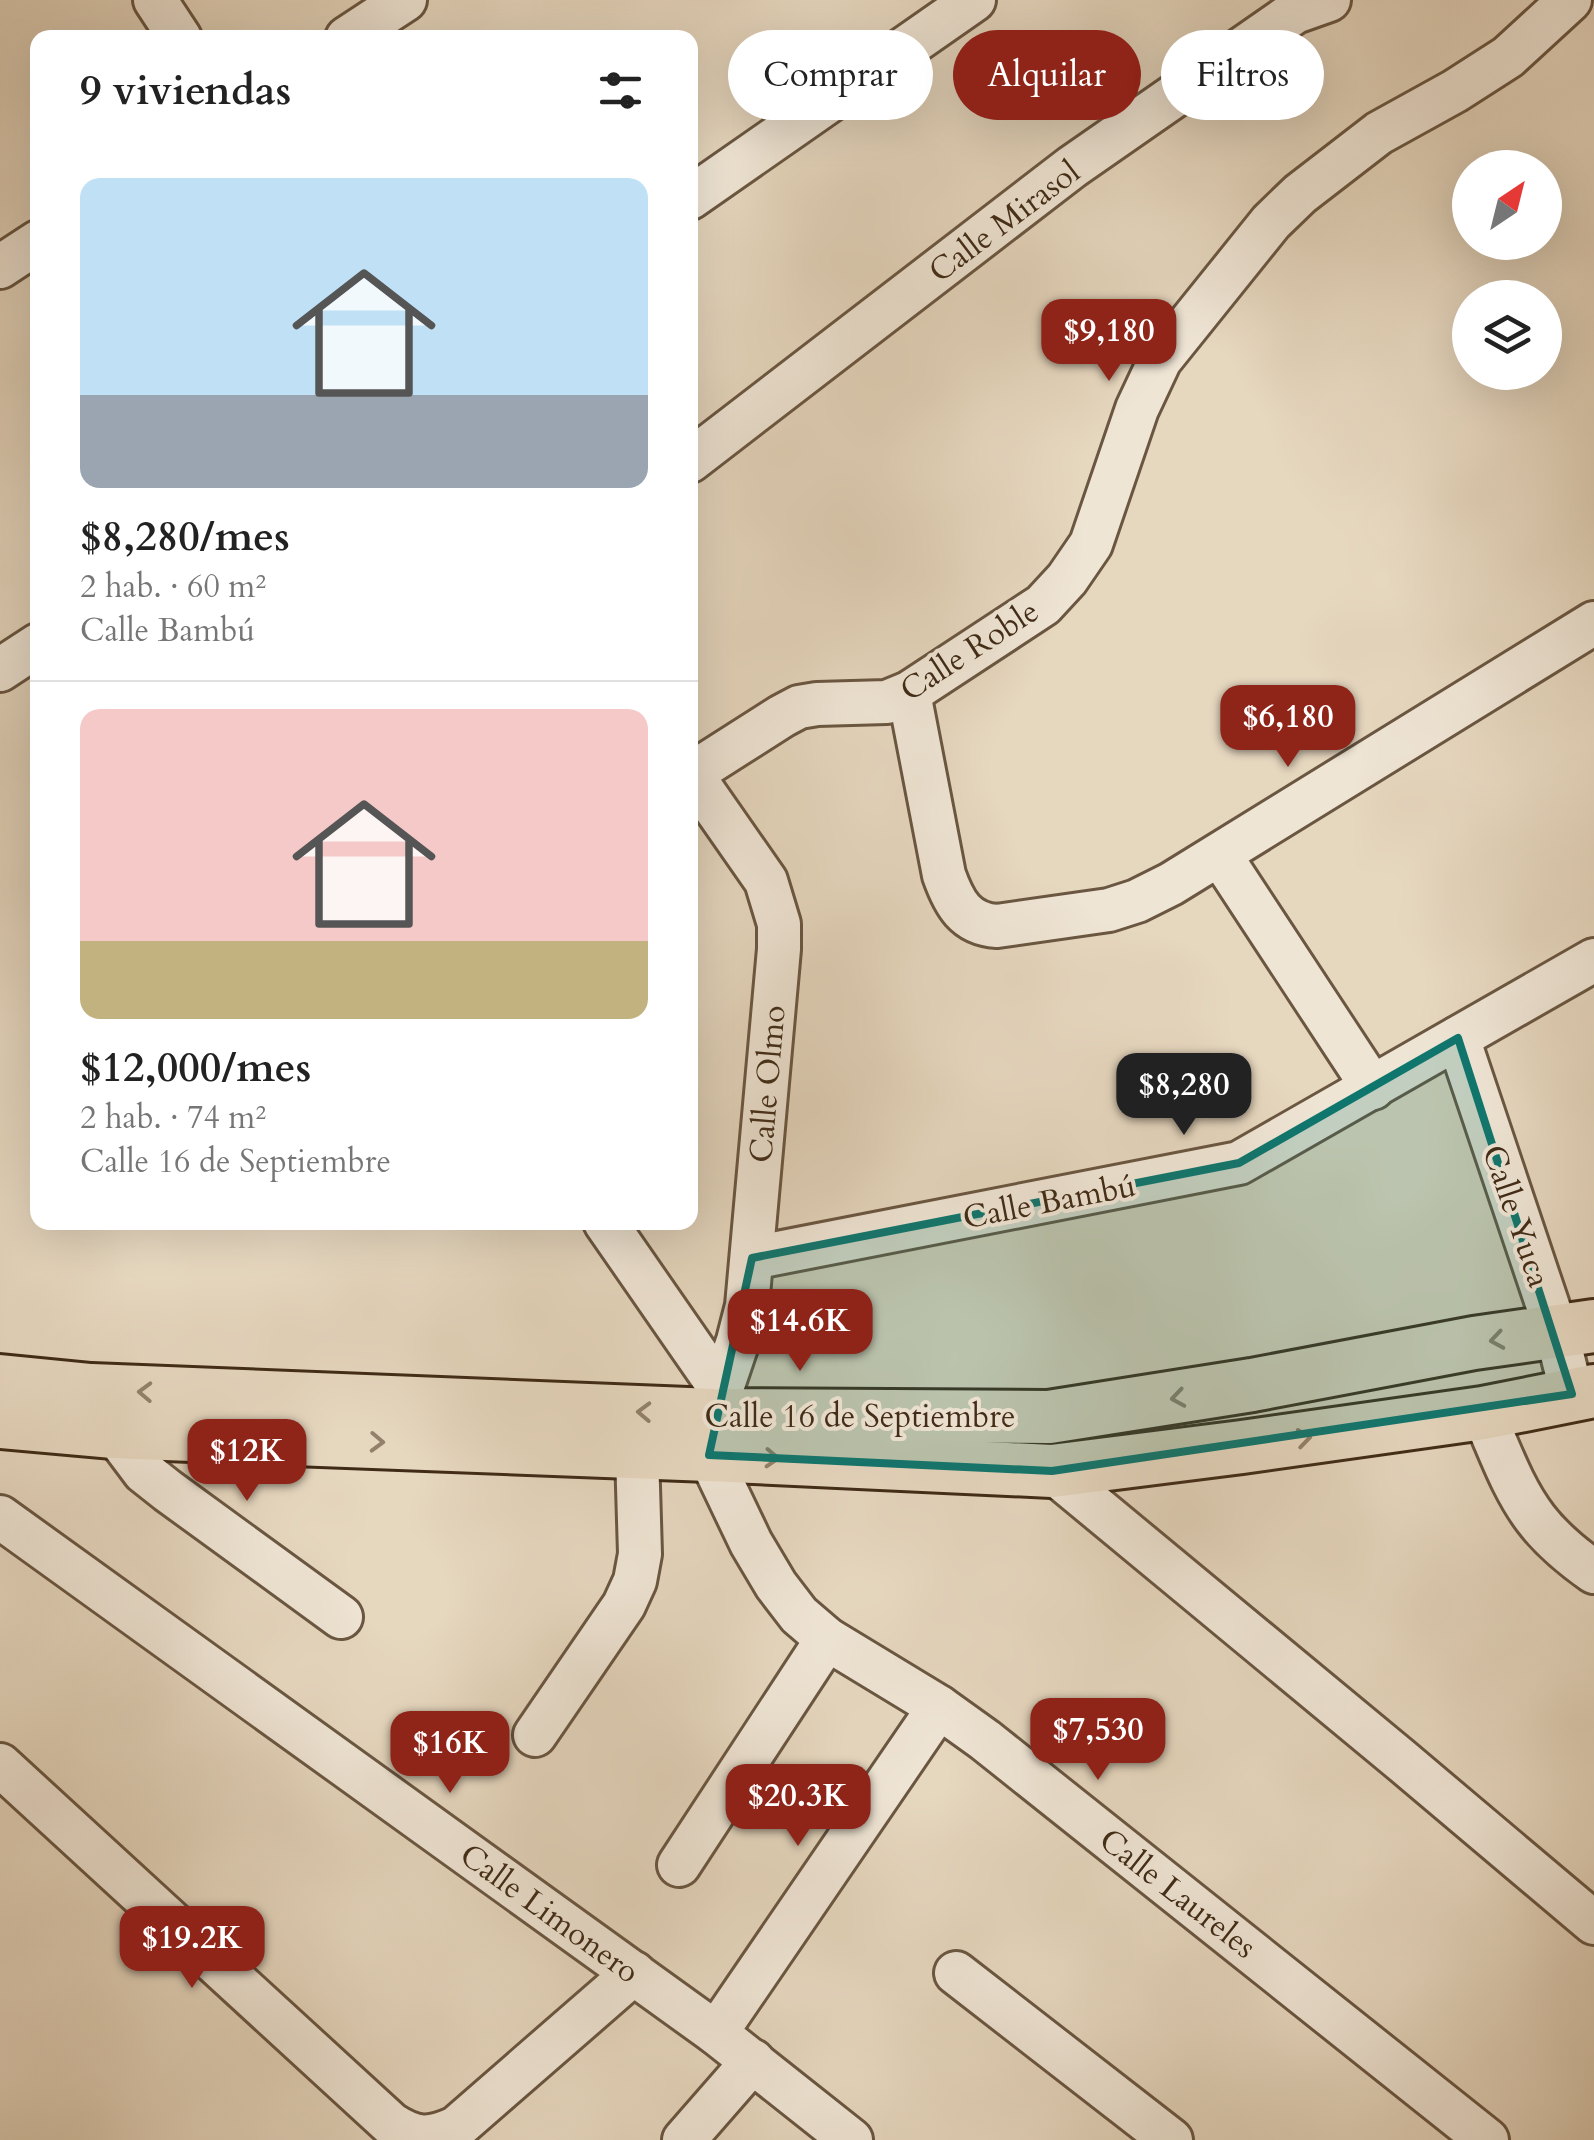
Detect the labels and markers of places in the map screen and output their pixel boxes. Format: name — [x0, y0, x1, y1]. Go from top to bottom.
pin: $9,180 — [1028, 299, 1190, 384]
pin: $6,180 — [1207, 685, 1369, 770]
pin: $8,280 — [1103, 1053, 1265, 1138]
pin: $14.6K — [719, 1289, 881, 1374]
pin: $12K — [188, 1419, 306, 1504]
pin: $7,530 — [1017, 1698, 1179, 1783]
pin: $16K — [391, 1711, 509, 1796]
pin: $20.3K — [717, 1764, 879, 1849]
pin: $19.2K — [111, 1906, 273, 1991]

